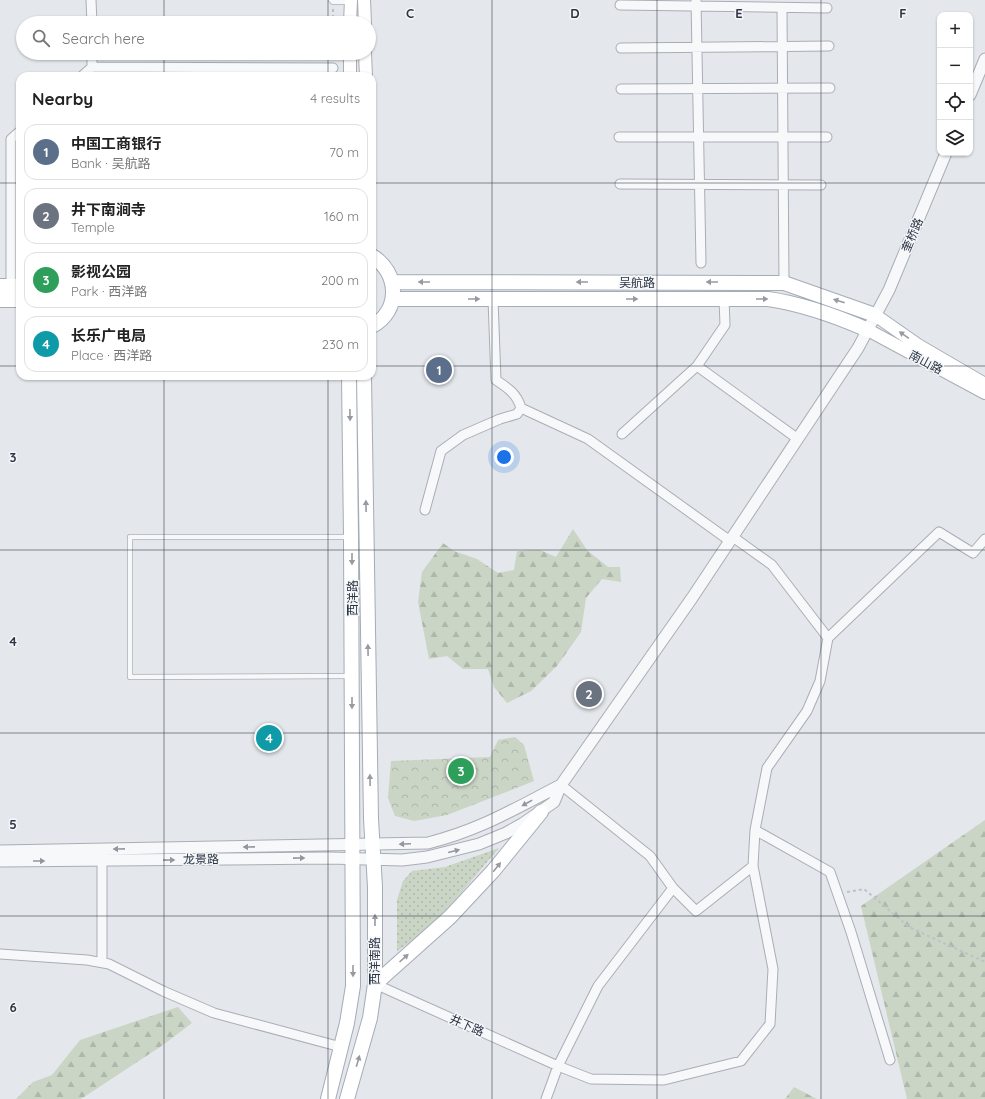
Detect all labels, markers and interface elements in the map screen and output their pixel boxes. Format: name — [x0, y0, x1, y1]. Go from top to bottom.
text: C — [406, 5, 414, 21]
text: D — [570, 5, 580, 21]
text: E — [735, 5, 743, 21]
text: F — [899, 5, 907, 21]
map controls — [937, 12, 973, 156]
button: + — [937, 12, 973, 48]
search box — [16, 16, 376, 60]
icon: search — [30, 27, 52, 49]
text: Search here — [62, 29, 145, 48]
button: − — [937, 48, 973, 84]
button: locate — [937, 84, 973, 120]
text: Nearby — [32, 88, 93, 109]
text: 4 results — [310, 90, 360, 106]
button: layers — [937, 120, 973, 156]
text: 中国工商银行 — [71, 134, 161, 153]
text: 1 — [43, 144, 49, 160]
text: 70 m — [329, 144, 359, 160]
text: Bank · 吴航路 — [71, 155, 150, 171]
text: 井下南涧寺 — [71, 200, 146, 219]
text: 2 — [42, 208, 50, 224]
text: 160 m — [324, 208, 359, 224]
street label: 奎桥路 — [898, 215, 926, 255]
text: Temple — [71, 219, 115, 235]
text: 影视公园 — [71, 262, 131, 281]
text: 3 — [43, 272, 49, 288]
text: 200 m — [321, 272, 359, 288]
street label: 吴航路 — [619, 275, 655, 290]
one-way arrow — [417, 279, 430, 285]
one-way arrow — [575, 279, 588, 285]
one-way arrow — [705, 279, 718, 285]
text: Park · 西洋路 — [71, 283, 147, 299]
one-way arrow — [468, 296, 481, 302]
one-way arrow — [626, 296, 639, 302]
one-way arrow — [756, 296, 769, 302]
one-way arrow — [833, 298, 845, 304]
text: 长乐广电局 — [71, 326, 146, 345]
one-way arrow — [899, 331, 909, 339]
text: 4 — [42, 336, 50, 352]
text: 230 m — [322, 336, 359, 352]
text: Place · 西洋路 — [71, 347, 152, 363]
street label: 南山路 — [907, 347, 945, 377]
pin: 1 — [426, 355, 452, 385]
one-way arrow — [346, 409, 353, 421]
your location — [494, 447, 514, 467]
text: 3 — [10, 449, 17, 465]
one-way arrow — [363, 499, 369, 512]
one-way arrow — [349, 553, 355, 566]
street label: 西洋路 — [345, 580, 360, 616]
text: 4 — [9, 633, 17, 649]
one-way arrow — [365, 644, 372, 656]
pin: 2 — [576, 679, 602, 709]
one-way arrow — [349, 697, 355, 710]
pin: 4 — [256, 723, 282, 753]
pin: 3 — [448, 756, 474, 786]
one-way arrow — [367, 773, 373, 786]
one-way arrow — [521, 800, 533, 807]
text: 5 — [9, 816, 17, 832]
one-way arrow — [398, 841, 411, 847]
one-way arrow — [242, 844, 255, 850]
one-way arrow — [112, 846, 125, 852]
one-way arrow — [448, 848, 460, 854]
street label: 龙景路 — [183, 851, 219, 867]
one-way arrow — [293, 855, 306, 861]
one-way arrow — [163, 857, 176, 863]
one-way arrow — [33, 858, 46, 864]
one-way arrow — [492, 862, 501, 873]
one-way arrow — [372, 913, 378, 926]
street label: 西洋南路 — [367, 937, 382, 985]
one-way arrow — [399, 953, 409, 963]
one-way arrow — [350, 965, 356, 978]
text: 6 — [9, 999, 17, 1015]
street label: 井下路 — [447, 1011, 487, 1039]
one-way arrow — [355, 1055, 361, 1067]

